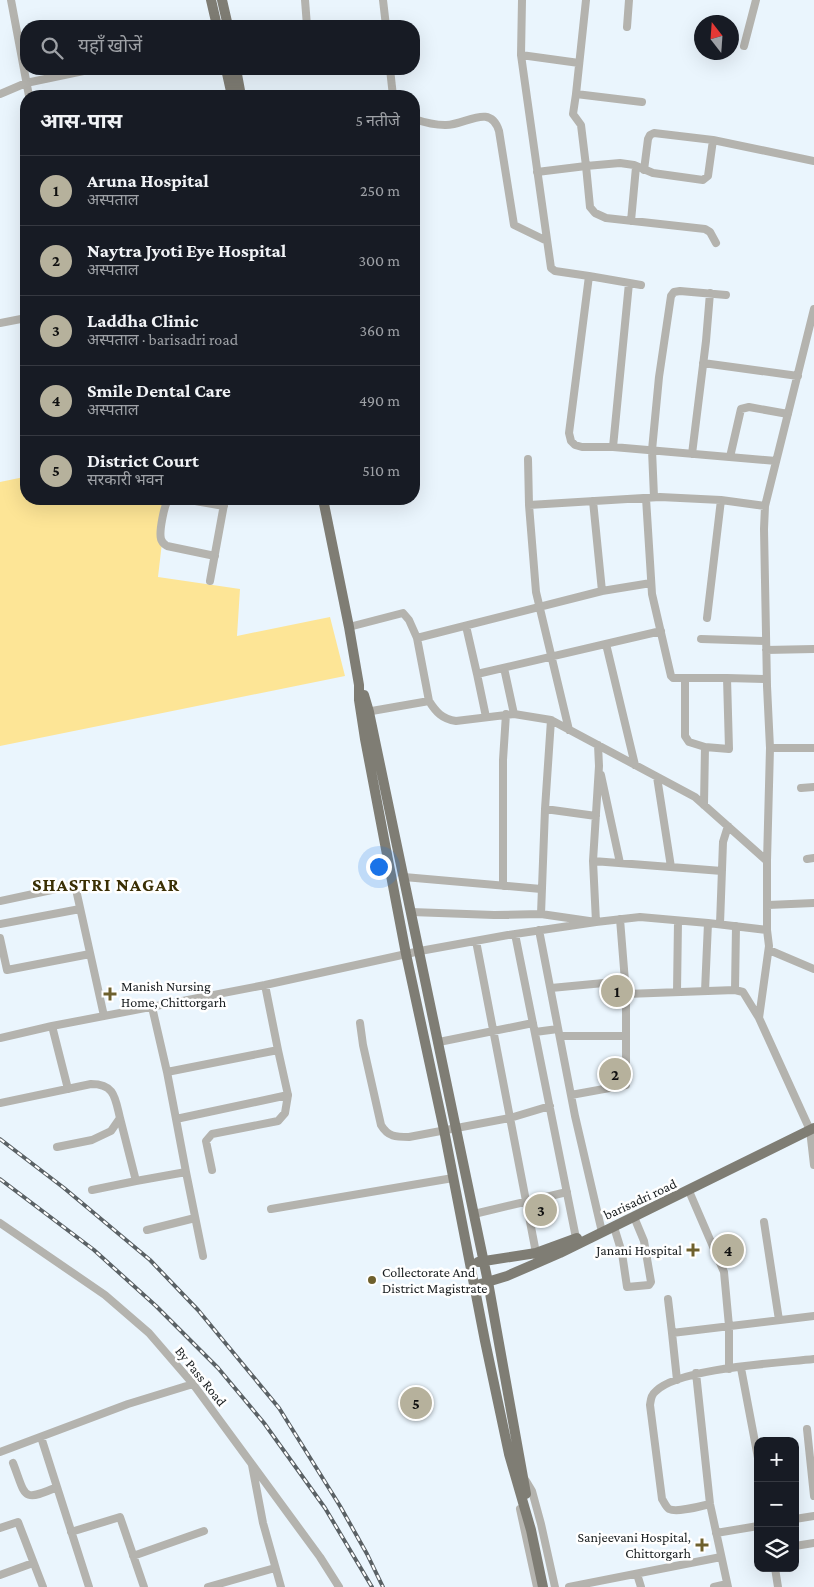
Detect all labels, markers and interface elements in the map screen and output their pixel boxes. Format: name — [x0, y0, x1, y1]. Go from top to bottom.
north arrow — [694, 15, 739, 60]
search box — [20, 20, 420, 75]
icon: search — [38, 34, 66, 62]
text: यहाँ खोजें — [78, 35, 142, 56]
text: आस-पास — [40, 109, 122, 133]
text: 5 नतीजे — [355, 112, 400, 129]
text: Aruna Hospital — [87, 170, 209, 191]
text: 1 — [53, 182, 59, 199]
text: 250 m — [360, 182, 400, 199]
text: अस्पताल — [87, 191, 139, 208]
text: Naytra Jyoti Eye Hospital — [87, 240, 286, 261]
text: 2 — [52, 252, 60, 269]
text: 300 m — [358, 252, 400, 269]
text: अस्पताल — [87, 261, 139, 278]
text: Laddha Clinic — [87, 310, 199, 331]
text: 3 — [52, 322, 60, 339]
text: 360 m — [359, 322, 400, 339]
text: अस्पताल · barisadri road — [87, 331, 238, 348]
text: Smile Dental Care — [87, 380, 231, 401]
text: 4 — [52, 392, 60, 409]
text: 490 m — [359, 392, 400, 409]
text: अस्पताल — [87, 401, 139, 418]
text: District Court — [87, 450, 199, 471]
text: 5 — [52, 462, 60, 479]
text: 510 m — [362, 462, 400, 479]
text: सरकारी भवन — [87, 471, 164, 488]
your location — [366, 854, 392, 880]
district label: SHASTRI NAGAR — [32, 874, 180, 895]
pin: 1 — [601, 972, 633, 1010]
place label: Manish Nursing Home, Chittorgarh — [121, 978, 227, 1010]
marker: Manish Nursing Home, Chittorgarh — [103, 987, 117, 1001]
pin: 2 — [599, 1055, 631, 1093]
street label: barisadri road — [601, 1175, 679, 1223]
pin: 3 — [525, 1191, 557, 1229]
pin: 4 — [712, 1231, 744, 1269]
place label: Janani Hospital — [594, 1242, 682, 1258]
marker: Janani Hospital — [686, 1243, 700, 1257]
place label: Collectorate And District Magistrate — [382, 1264, 487, 1296]
marker: Collectorate And District Magistrate — [366, 1274, 378, 1286]
street label: By Pass Road — [172, 1343, 230, 1410]
pin: 5 — [400, 1384, 432, 1422]
map controls — [754, 1437, 799, 1572]
button: + — [754, 1437, 799, 1482]
button: − — [754, 1482, 799, 1527]
button: layers — [754, 1527, 799, 1572]
place label: Sanjeevani Hospital, Chittorgarh — [578, 1529, 691, 1561]
marker: Sanjeevani Hospital, Chittorgarh — [695, 1538, 709, 1552]

